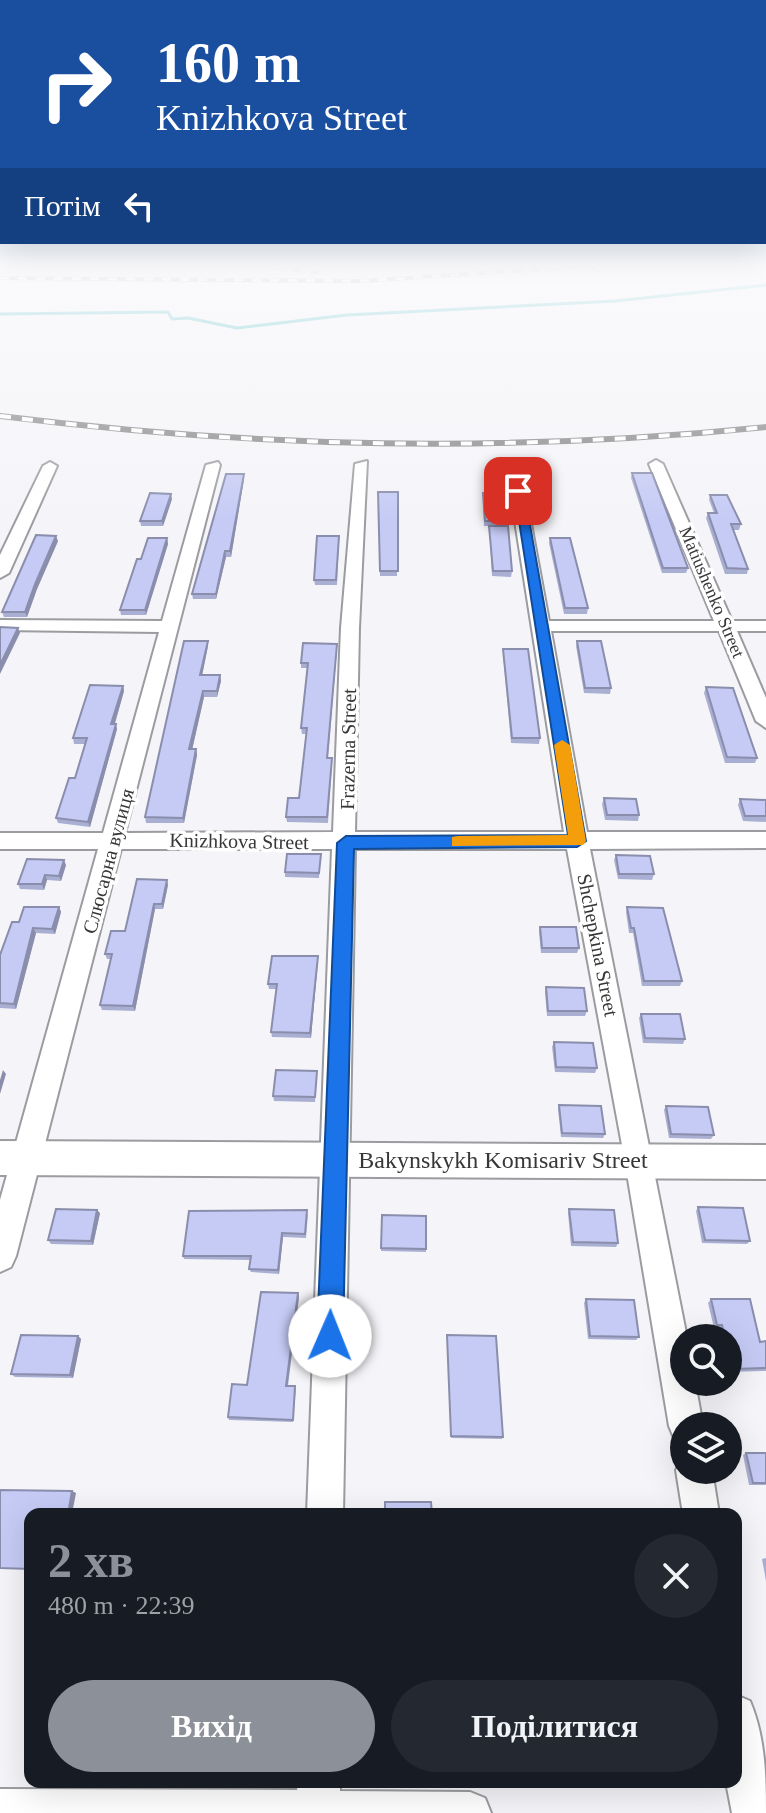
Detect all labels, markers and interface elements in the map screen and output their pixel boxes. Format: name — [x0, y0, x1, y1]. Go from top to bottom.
icon: right — [24, 32, 128, 136]
text: 160 m — [156, 32, 301, 94]
text: Knizhkova Street — [156, 98, 407, 138]
icon: left — [117, 184, 161, 228]
text: Потім — [24, 189, 101, 222]
pin — [484, 457, 552, 525]
icon: arrive — [496, 469, 540, 513]
street label: Matiushenko Street — [675, 523, 749, 661]
street label: Frazerna Street — [336, 688, 360, 810]
street label: Слюсарна вулиця — [78, 786, 139, 936]
street label: Knizhkova Street — [169, 829, 309, 853]
street label: Shchepkina Street — [572, 872, 623, 1019]
street label: Bakynskykh Komisariv Street — [358, 1147, 648, 1173]
position arrow — [288, 1294, 372, 1378]
map controls — [670, 1324, 742, 1484]
button: search — [670, 1324, 742, 1396]
button: layers — [670, 1412, 742, 1484]
text: 2 хв — [48, 1534, 134, 1587]
button: close — [634, 1534, 718, 1618]
text: 480 m · 22:39 — [48, 1591, 195, 1620]
button: Вихід — [48, 1680, 375, 1772]
button: Поділитися — [391, 1680, 718, 1772]

